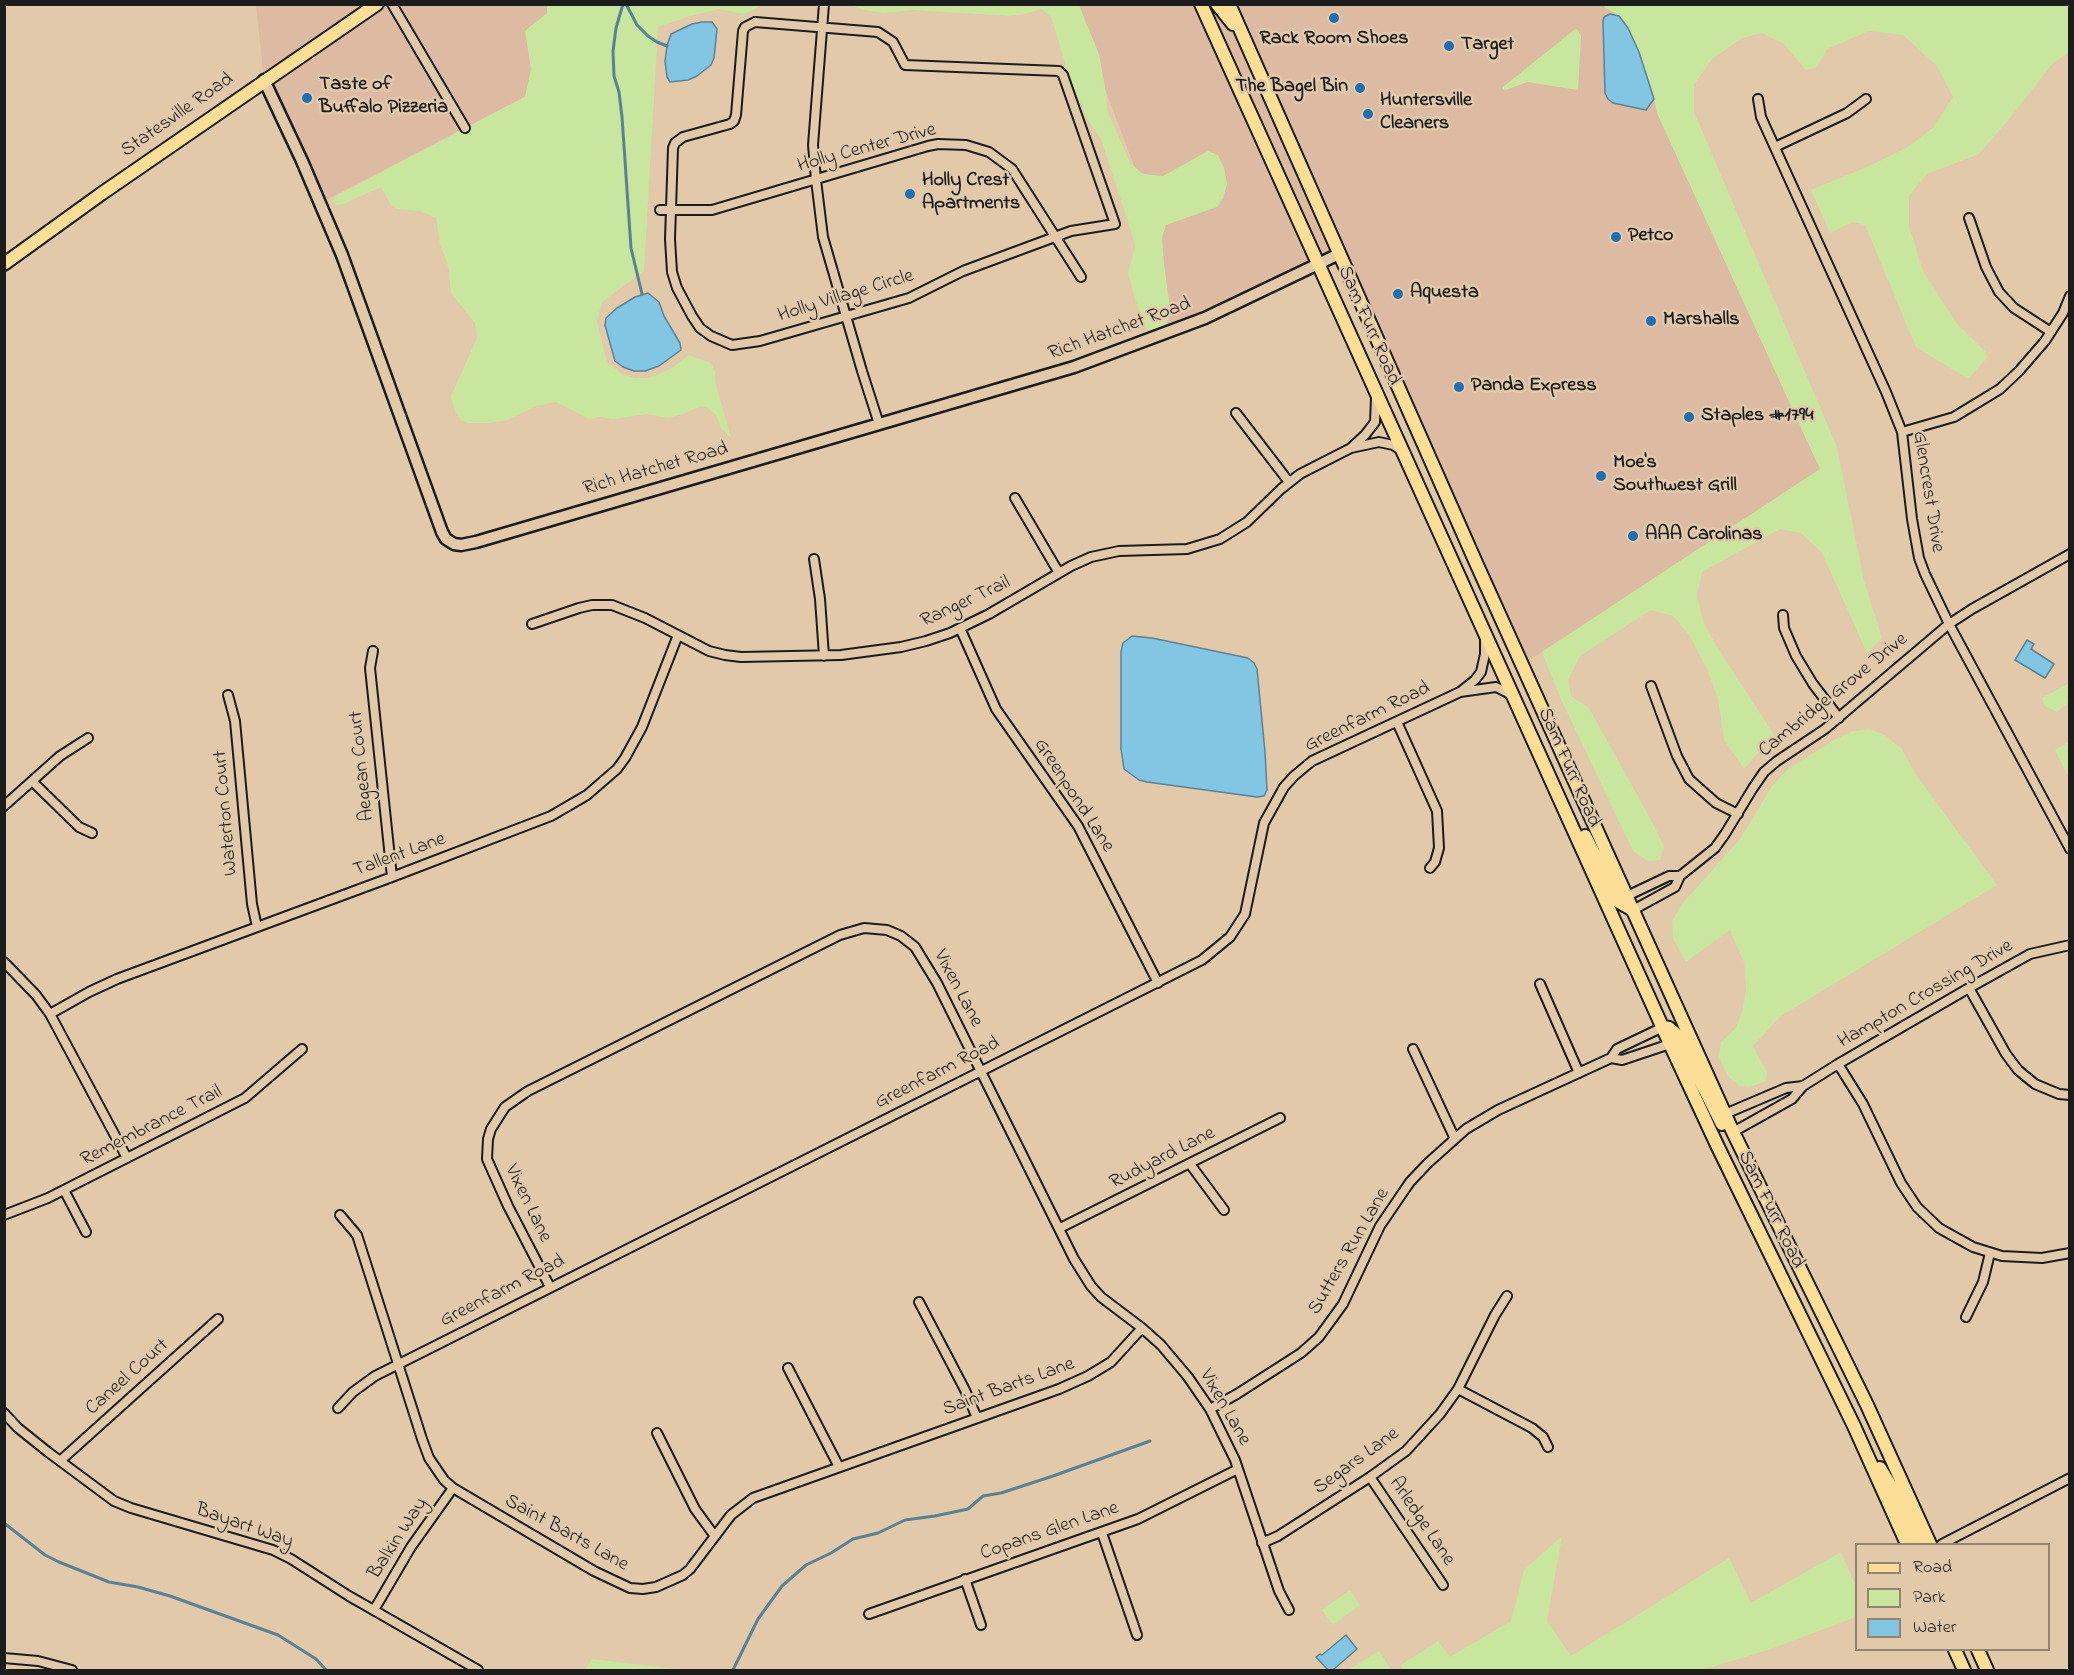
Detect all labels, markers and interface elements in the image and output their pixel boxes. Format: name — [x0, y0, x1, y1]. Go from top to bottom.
marker: Rack Room Shoes — [1327, 11, 1341, 25]
place label: Rack Room Shoes — [1260, 28, 1408, 52]
place label: Target — [1461, 34, 1514, 58]
marker: Target — [1442, 39, 1456, 53]
street label: Statesville Road — [117, 68, 239, 164]
place label: Taste of Buffalo Pizzeria — [319, 74, 448, 121]
place label: The Bagel Bin — [1236, 76, 1348, 100]
marker: The Bagel Bin — [1353, 81, 1367, 95]
place label: Huntersville Cleaners — [1380, 90, 1472, 137]
marker: Taste of Buffalo Pizzeria — [300, 91, 314, 105]
marker: Huntersville Cleaners — [1361, 107, 1375, 121]
street label: Holly Center Drive — [795, 119, 939, 179]
place label: Holly Crest Apartments — [922, 170, 1020, 217]
marker: Holly Crest Apartments — [903, 187, 917, 201]
place label: Petco — [1628, 225, 1673, 249]
marker: Petco — [1609, 230, 1623, 244]
street label: Sam Furr Road — [1331, 263, 1405, 389]
street label: Holly Village Circle — [775, 265, 917, 329]
place label: Aquesta — [1410, 282, 1479, 306]
marker: Aquesta — [1391, 287, 1405, 301]
street label: Rich Hatchet Road — [1046, 293, 1194, 367]
place label: Marshalls — [1663, 309, 1740, 333]
marker: Marshalls — [1644, 314, 1658, 328]
place label: Panda Express — [1471, 375, 1597, 399]
marker: Panda Express — [1452, 380, 1466, 394]
place label: Staples #1794 — [1701, 405, 1813, 429]
marker: Staples #1794 — [1682, 410, 1696, 424]
street label: Glencrest Drive — [1906, 430, 1948, 554]
street label: Rich Hatchet Road — [581, 438, 731, 502]
place label: Moe's Southwest Grill — [1613, 452, 1737, 499]
marker: Moe's Southwest Grill — [1594, 469, 1608, 483]
place label: AAA Carolinas — [1645, 524, 1763, 548]
marker: AAA Carolinas — [1626, 529, 1640, 543]
street label: Ranger Trail — [917, 572, 1015, 634]
street label: Cambridge Grove Drive — [1755, 628, 1913, 764]
street label: Greenfarm Road — [1301, 677, 1435, 759]
street label: Sam Furr Road — [1531, 705, 1605, 831]
street label: Aegean Court — [345, 710, 381, 822]
street label: Greenpond Lane — [1027, 735, 1119, 857]
street label: Waterton Court — [210, 749, 244, 877]
street label: Tallent Lane — [351, 828, 449, 884]
street label: Hampton Crossing Drive — [1834, 935, 2018, 1055]
street label: Vixen Lane — [927, 946, 987, 1032]
street label: Greenfarm Road — [872, 1032, 1004, 1116]
street label: Remembrance Trail — [77, 1081, 227, 1173]
street label: Rudyard Lane — [1106, 1122, 1220, 1196]
street label: Sam Furr Road — [1731, 1147, 1809, 1273]
street label: Vixen Lane — [498, 1161, 556, 1247]
street label: Sutters Run Lane — [1304, 1184, 1396, 1320]
street label: Greenfarm Road — [437, 1250, 569, 1334]
street label: Caneel Court — [81, 1334, 175, 1422]
street label: Saint Barts Lane — [940, 1353, 1078, 1423]
street label: Vixen Lane — [1193, 1366, 1255, 1450]
street label: Segars Lane — [1309, 1423, 1405, 1501]
street label: Arledge Lane — [1383, 1473, 1459, 1571]
street label: Saint Barts Lane — [500, 1490, 632, 1578]
street label: Balkin Way — [364, 1494, 434, 1584]
street label: Copans Glen Lane — [978, 1497, 1122, 1567]
street label: Bayart Way — [192, 1499, 296, 1555]
legend — [1855, 1543, 2050, 1651]
text: Road — [1913, 1555, 1952, 1581]
text: Park — [1913, 1585, 1946, 1611]
text: Water — [1913, 1615, 1956, 1641]

